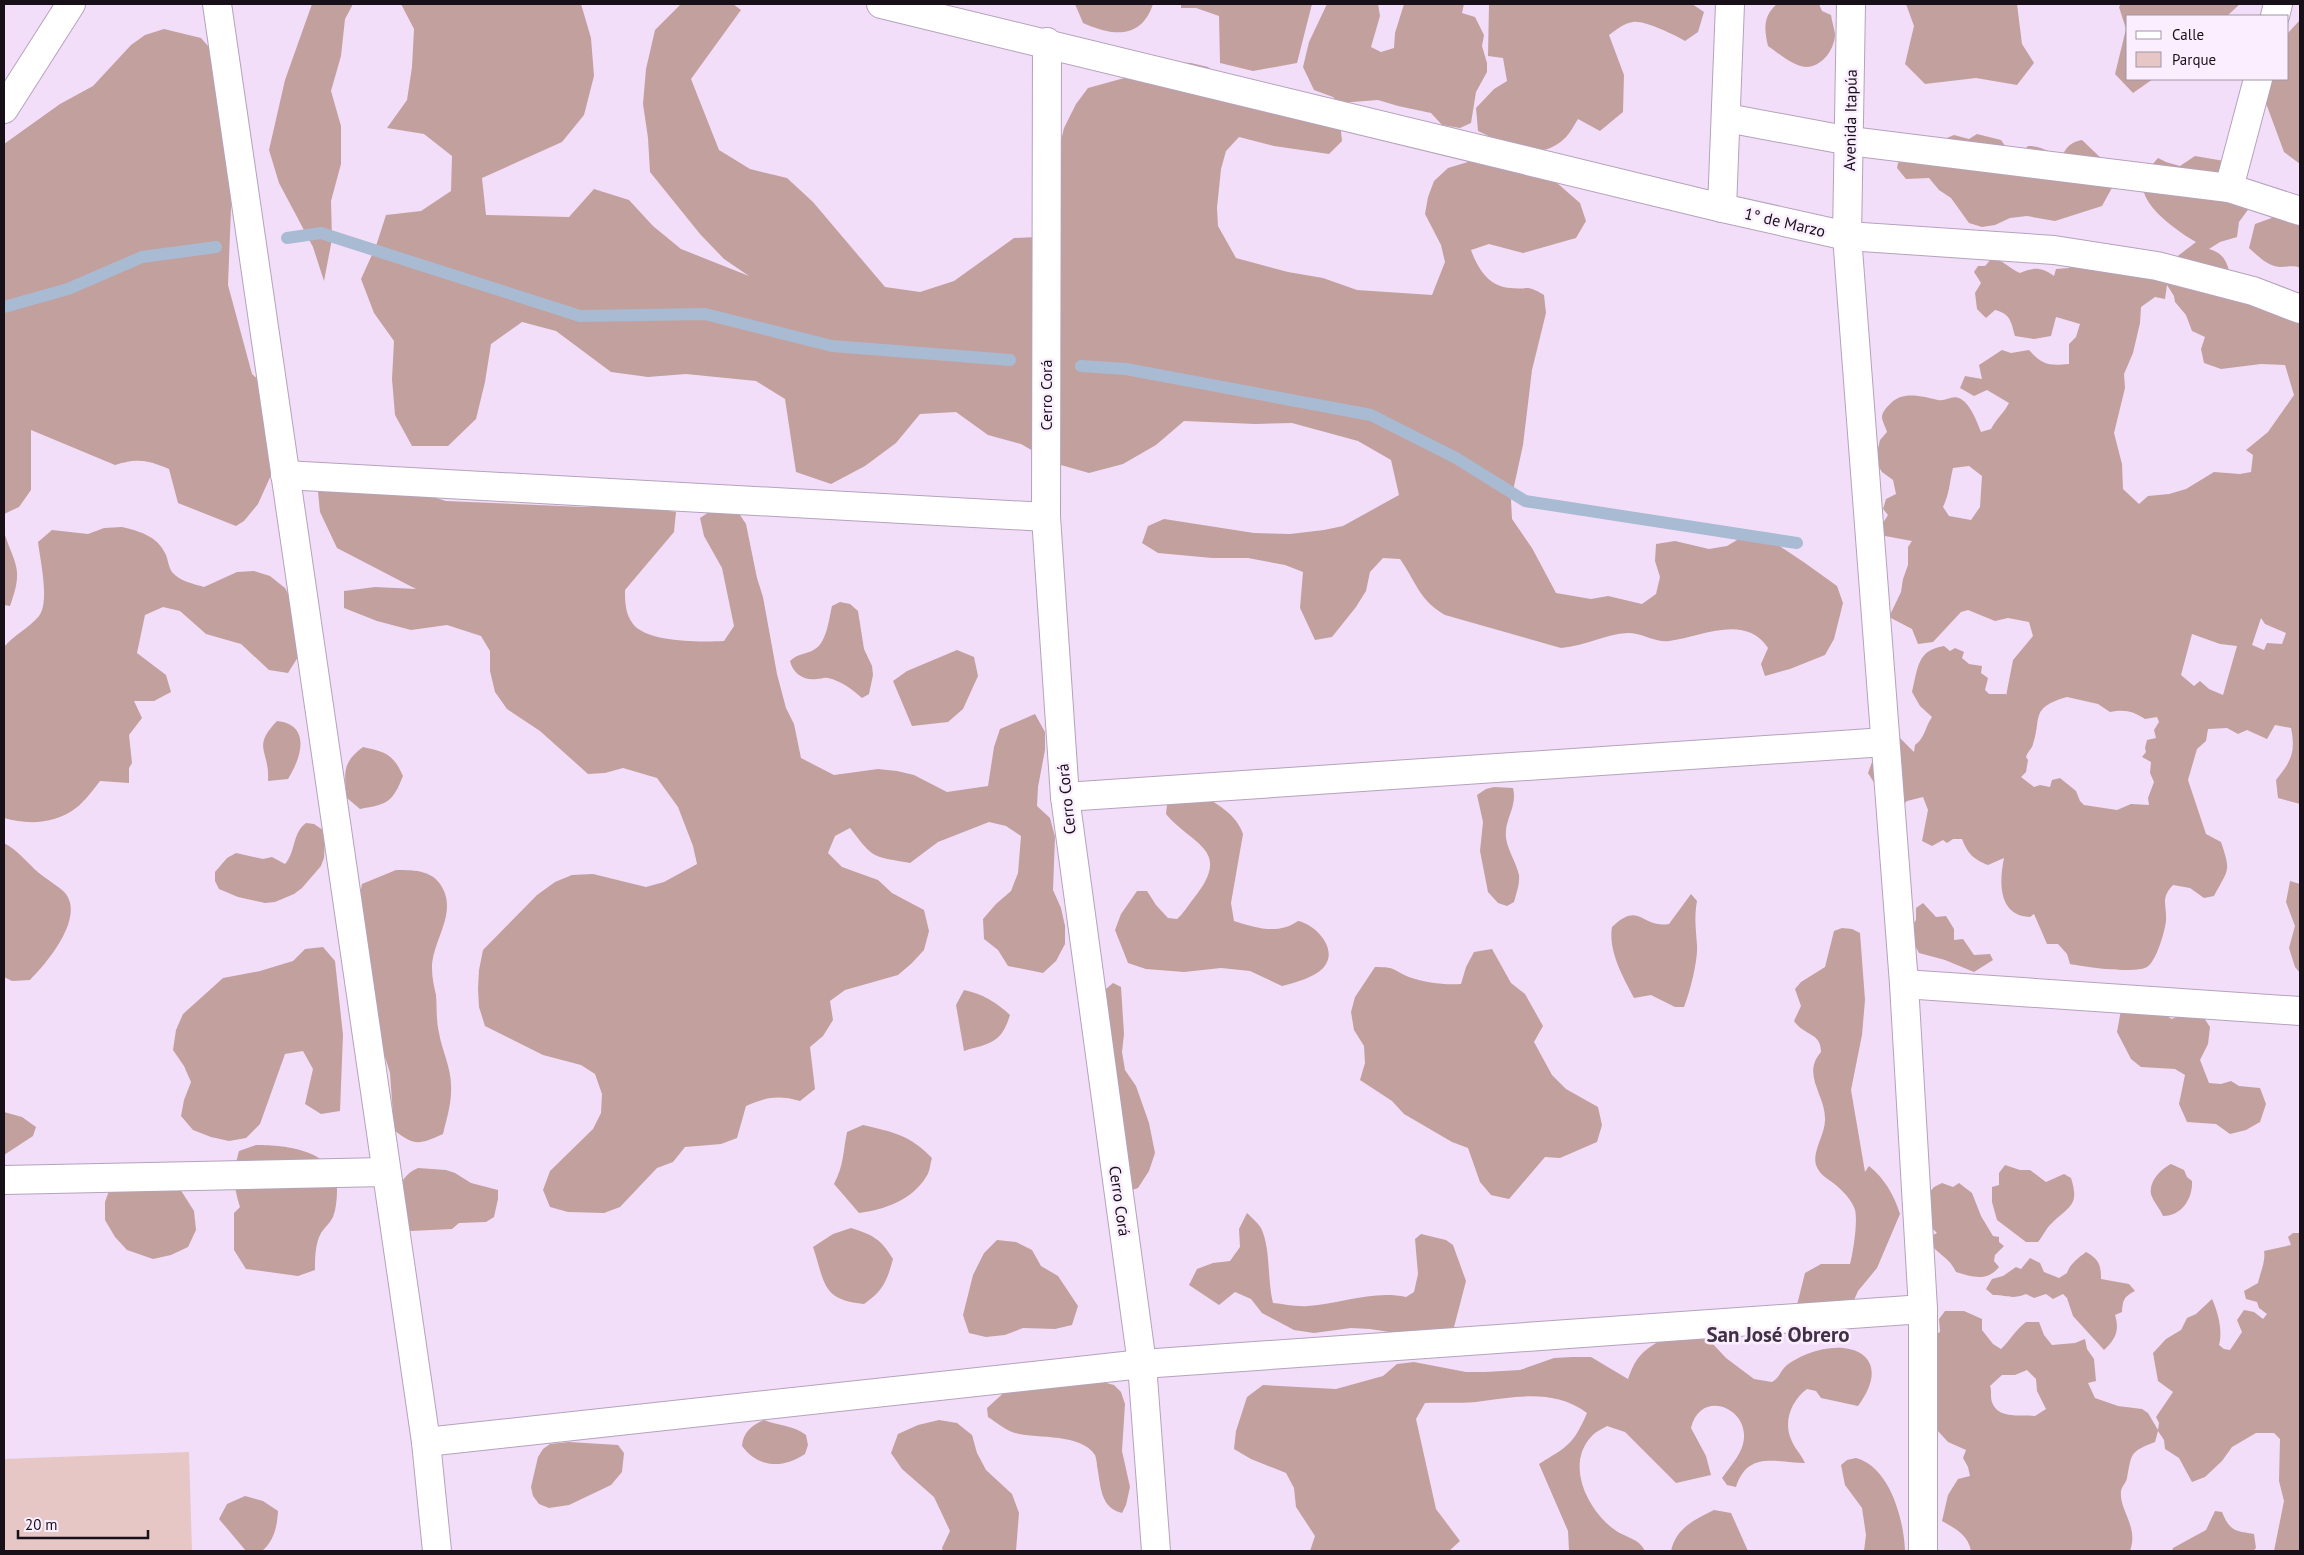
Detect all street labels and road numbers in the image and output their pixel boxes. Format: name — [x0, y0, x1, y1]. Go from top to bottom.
street label: Avenida Itapúa — [1839, 69, 1861, 171]
street label: 1° de Marzo — [1743, 203, 1827, 241]
street label: Cerro Corá — [1036, 360, 1056, 430]
street label: Cerro Corá — [1052, 763, 1080, 835]
street label: Cerro Corá — [1105, 1164, 1135, 1238]

